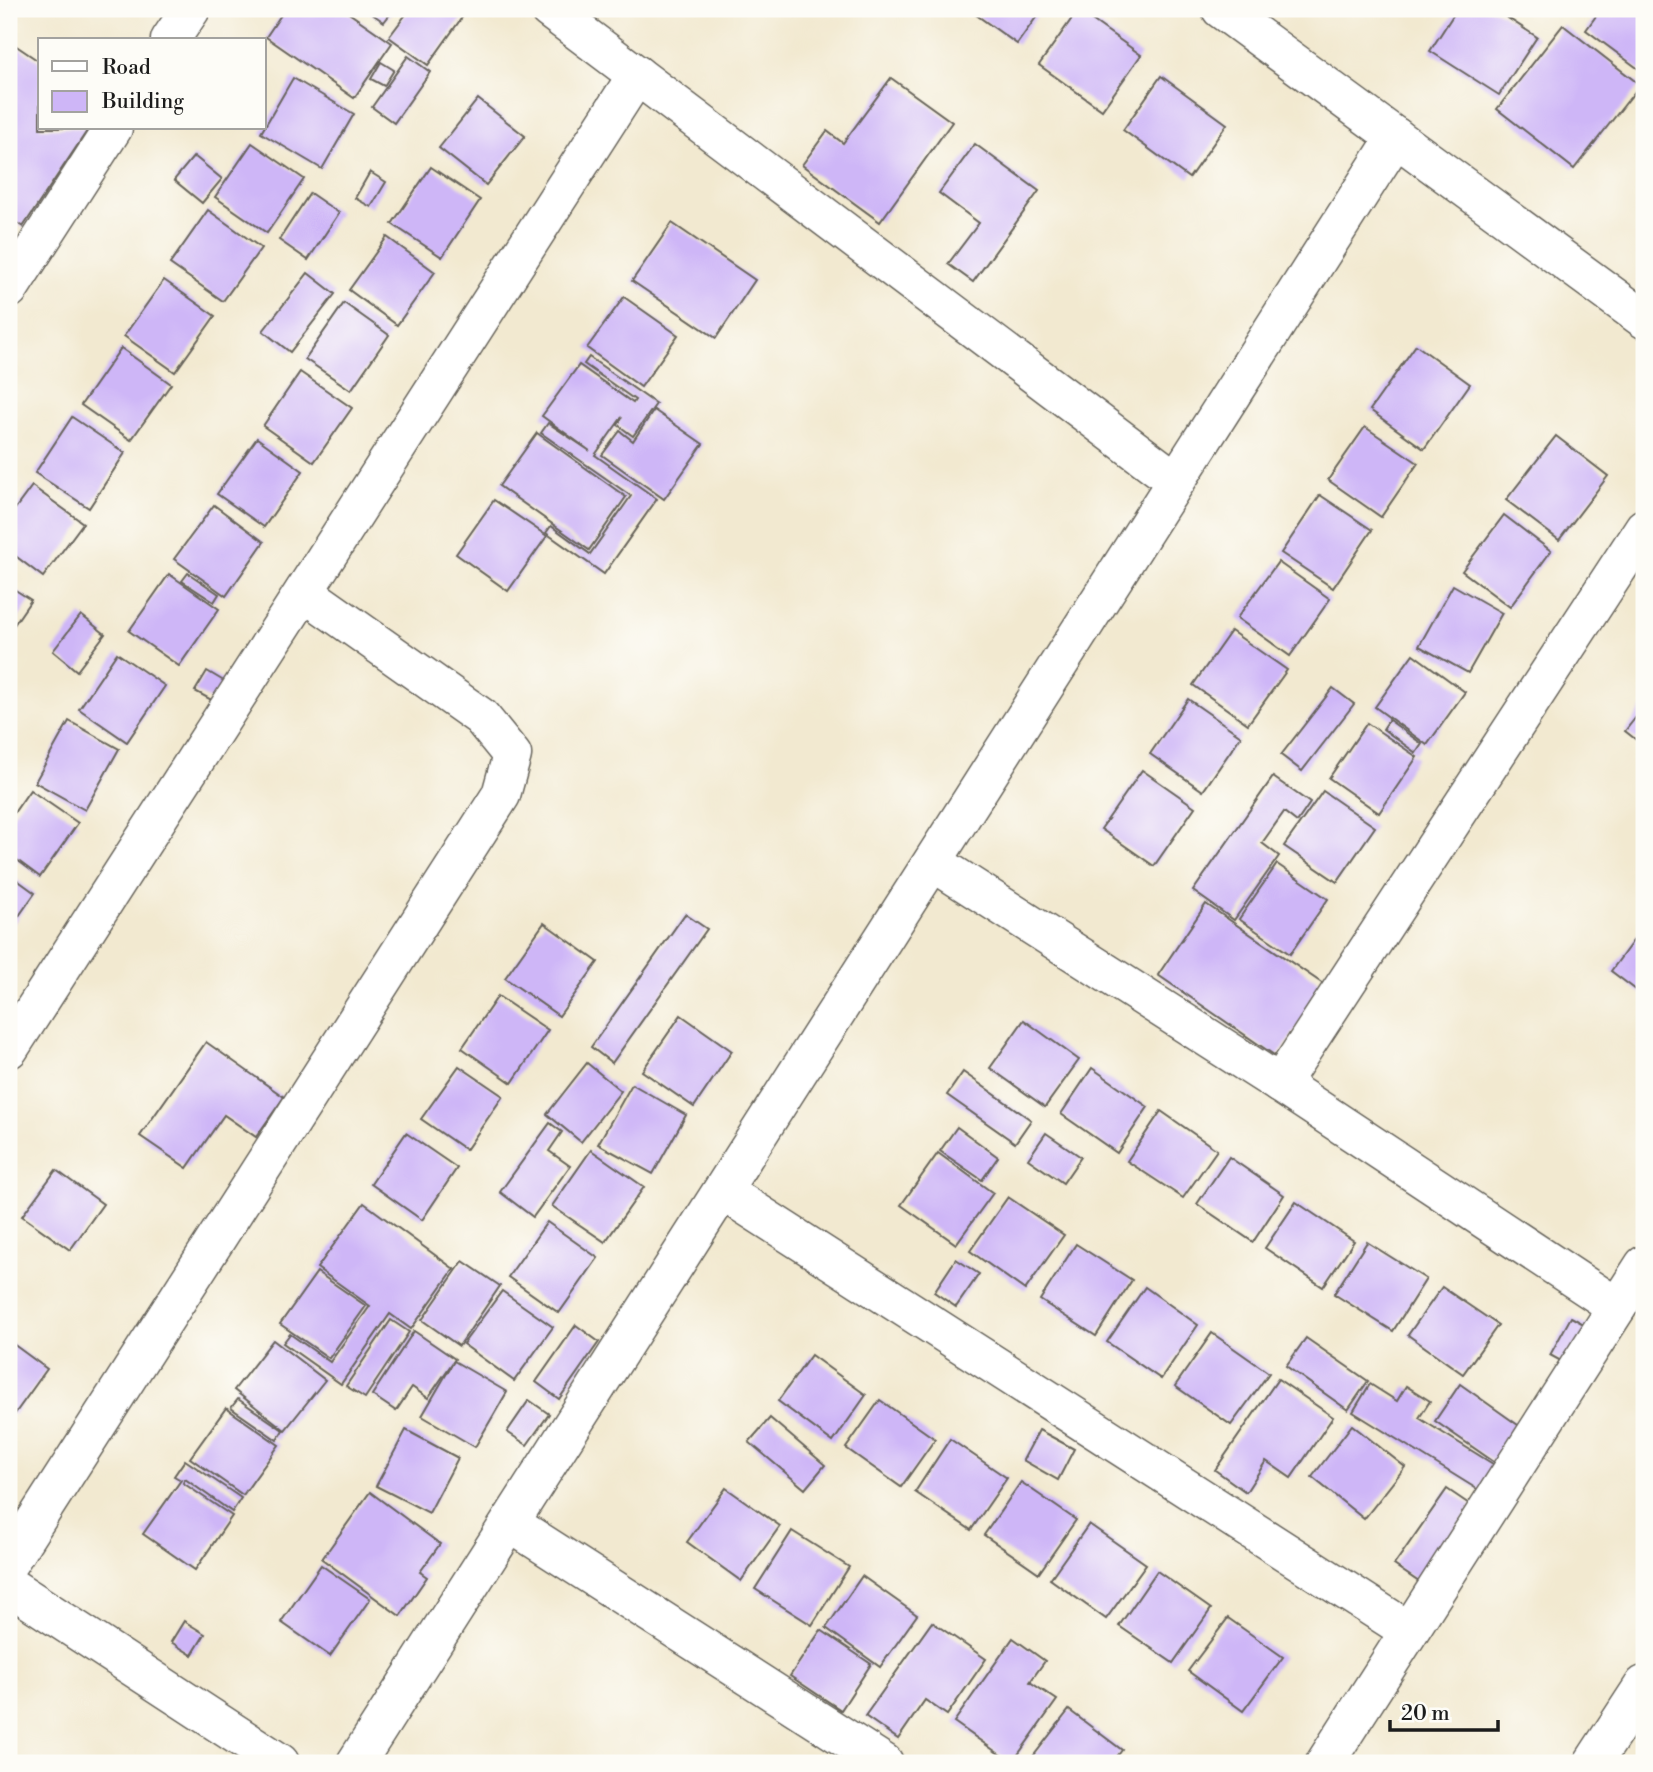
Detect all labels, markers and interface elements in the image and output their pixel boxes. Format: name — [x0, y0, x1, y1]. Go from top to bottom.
legend — [38, 38, 266, 130]
text: Road — [102, 55, 151, 81]
text: Building — [101, 89, 184, 115]
scale bar — [1390, 1688, 1499, 1732]
text: 20 m — [1401, 1701, 1450, 1727]

